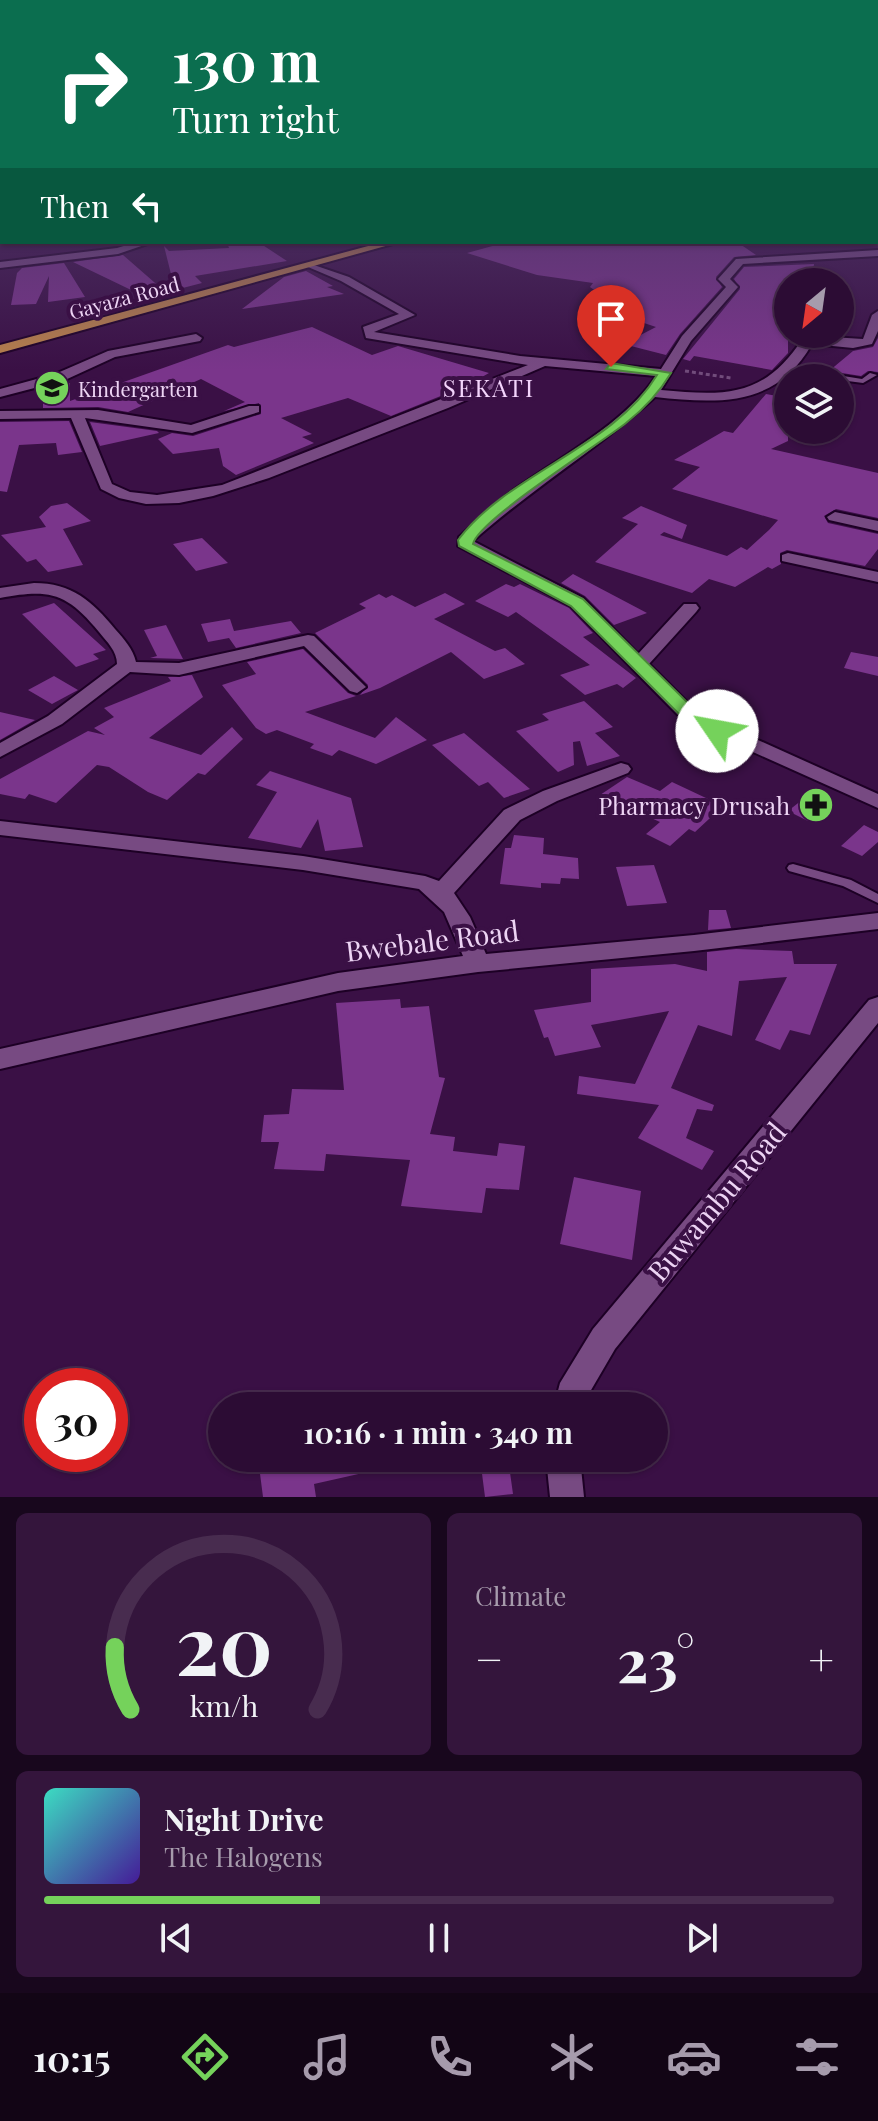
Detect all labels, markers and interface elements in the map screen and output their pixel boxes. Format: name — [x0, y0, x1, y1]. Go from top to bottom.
text: 130 m — [172, 22, 320, 97]
icon: right — [40, 32, 144, 136]
text: Turn right — [172, 94, 339, 142]
icon: left — [125, 184, 169, 228]
text: Then — [40, 186, 109, 226]
north arrow — [774, 268, 854, 348]
map controls — [774, 268, 854, 444]
street label: Gayaza Road — [66, 269, 183, 325]
pin — [577, 285, 645, 367]
icon: arrive — [589, 297, 633, 341]
button: layers — [774, 364, 854, 444]
school or university icon: Kindergarten — [33, 369, 71, 407]
district label: SEKATI — [443, 371, 535, 403]
place label: Kindergarten — [78, 375, 198, 402]
position arrow — [675, 689, 759, 773]
pharmacy icon: Pharmacy Drusah — [797, 786, 835, 824]
place label: Pharmacy Drusah — [598, 789, 790, 821]
street label: Bwebale Road — [343, 911, 521, 969]
street label: Buwambu Road — [639, 1114, 793, 1288]
speed limit sign: 30 — [24, 1368, 128, 1472]
text: 10:16 · 1 min · 340 m — [303, 1412, 573, 1452]
text: Climate — [475, 1578, 566, 1613]
text: 20 — [175, 1586, 272, 1697]
text: 23° — [617, 1618, 695, 1698]
text: − — [475, 1628, 503, 1687]
text: + — [808, 1628, 834, 1687]
text: km/h — [189, 1686, 258, 1724]
text: Night Drive — [164, 1799, 324, 1839]
text: The Halogens — [164, 1839, 323, 1874]
icon: previous — [154, 1916, 198, 1960]
icon: pause — [417, 1916, 461, 1960]
icon: next — [680, 1916, 724, 1960]
icon: directions — [177, 2029, 233, 2085]
icon: music — [299, 2029, 355, 2085]
icon: phone — [422, 2029, 478, 2085]
icon: climate — [544, 2029, 600, 2085]
icon: car — [666, 2029, 722, 2085]
icon: filters — [789, 2029, 845, 2085]
text: 10:15 — [33, 2033, 111, 2081]

